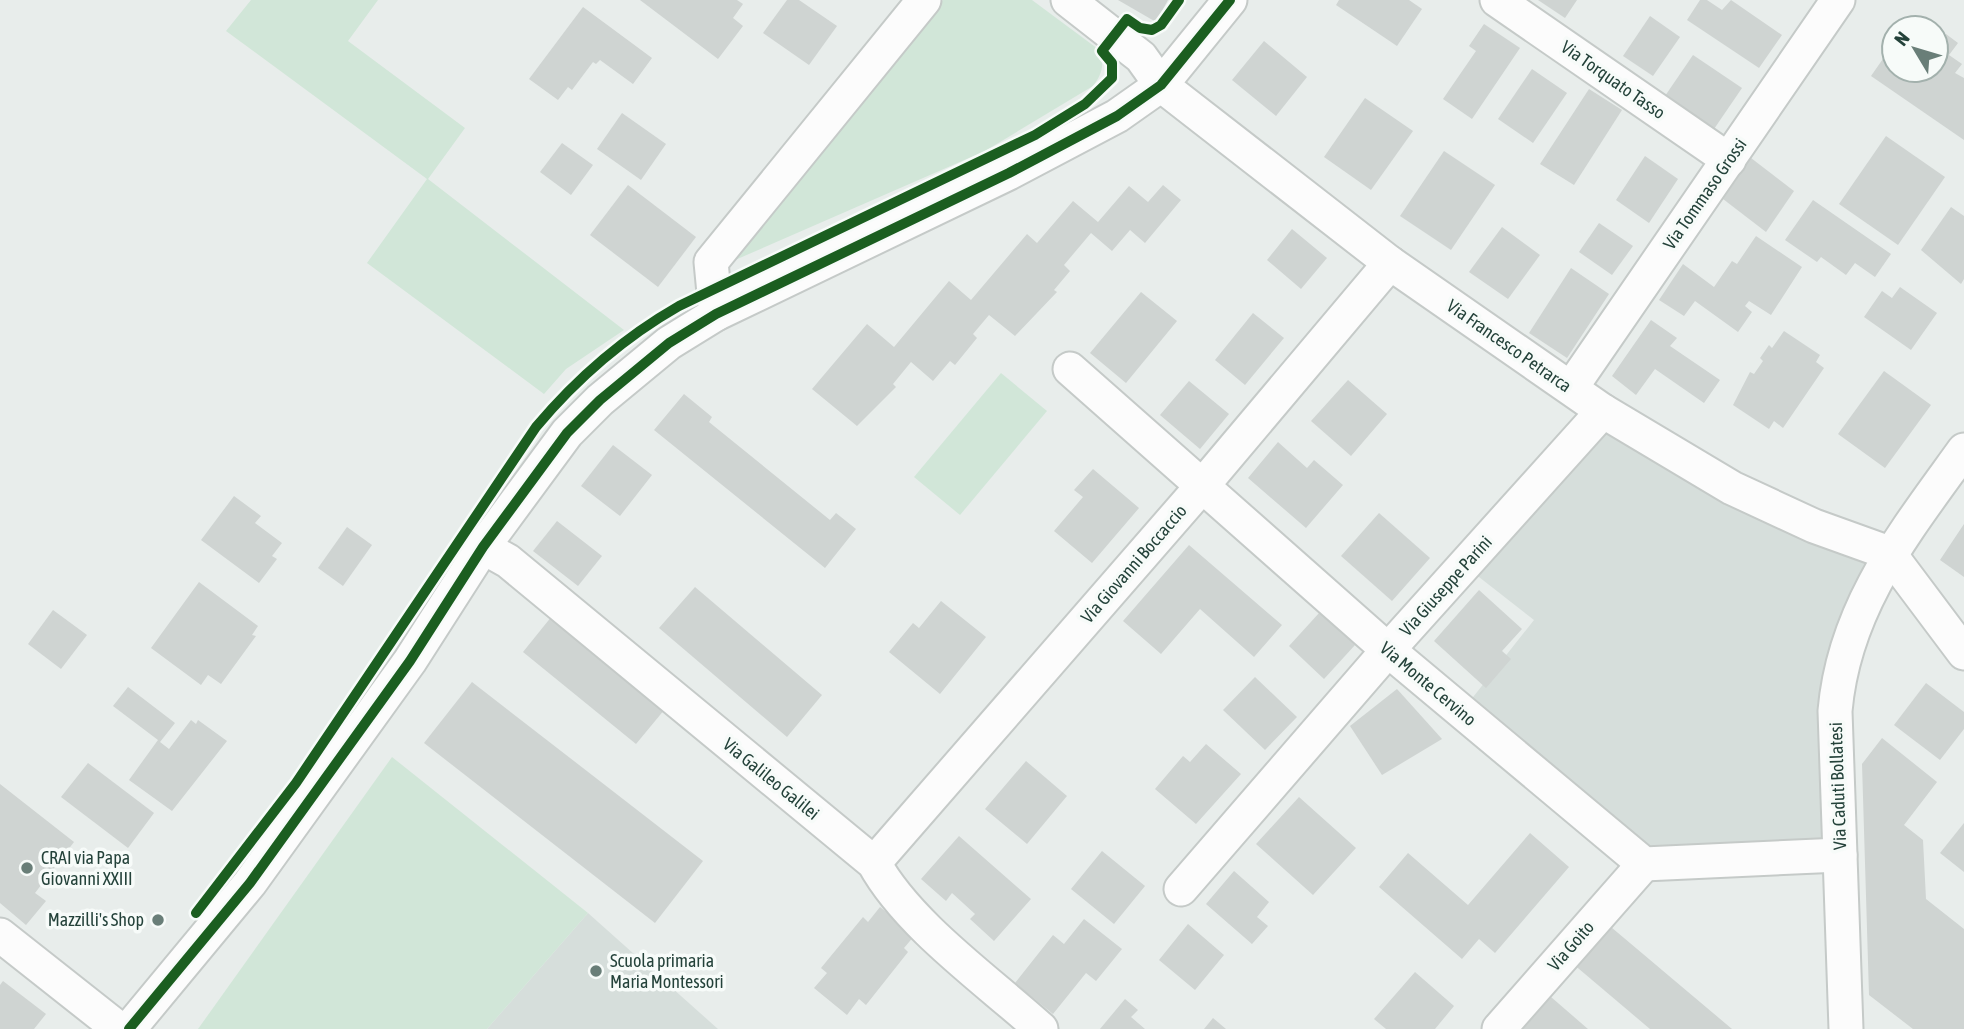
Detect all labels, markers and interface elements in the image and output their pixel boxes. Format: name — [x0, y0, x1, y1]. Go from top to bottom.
north arrow — [1880, 14, 1950, 84]
text: N — [1889, 27, 1914, 50]
street label: Via Torquato Tasso — [1557, 36, 1669, 123]
street label: Via Tommaso Grossi — [1658, 134, 1751, 253]
street label: Via Francesco Petrarca — [1443, 295, 1576, 396]
street label: Via Giovanni Boccaccio — [1076, 500, 1191, 627]
street label: Via Giuseppe Parini — [1395, 531, 1496, 640]
street label: Via Monte Cervino — [1376, 637, 1481, 730]
street label: Via Caduti Bollatesi — [1825, 722, 1850, 850]
street label: Via Galileo Galilei — [719, 733, 824, 824]
place label: CRAI via Papa Giovanni XXIII — [41, 847, 133, 889]
marker: CRAI via Papa Giovanni XXIII — [19, 860, 35, 876]
place label: Mazzilli's Shop — [48, 909, 144, 930]
marker: Mazzilli's Shop — [150, 912, 166, 928]
street label: Via Goito — [1543, 916, 1598, 975]
place label: Scuola primaria Maria Montessori — [610, 950, 724, 992]
marker: Scuola primaria Maria Montessori — [588, 963, 604, 979]

